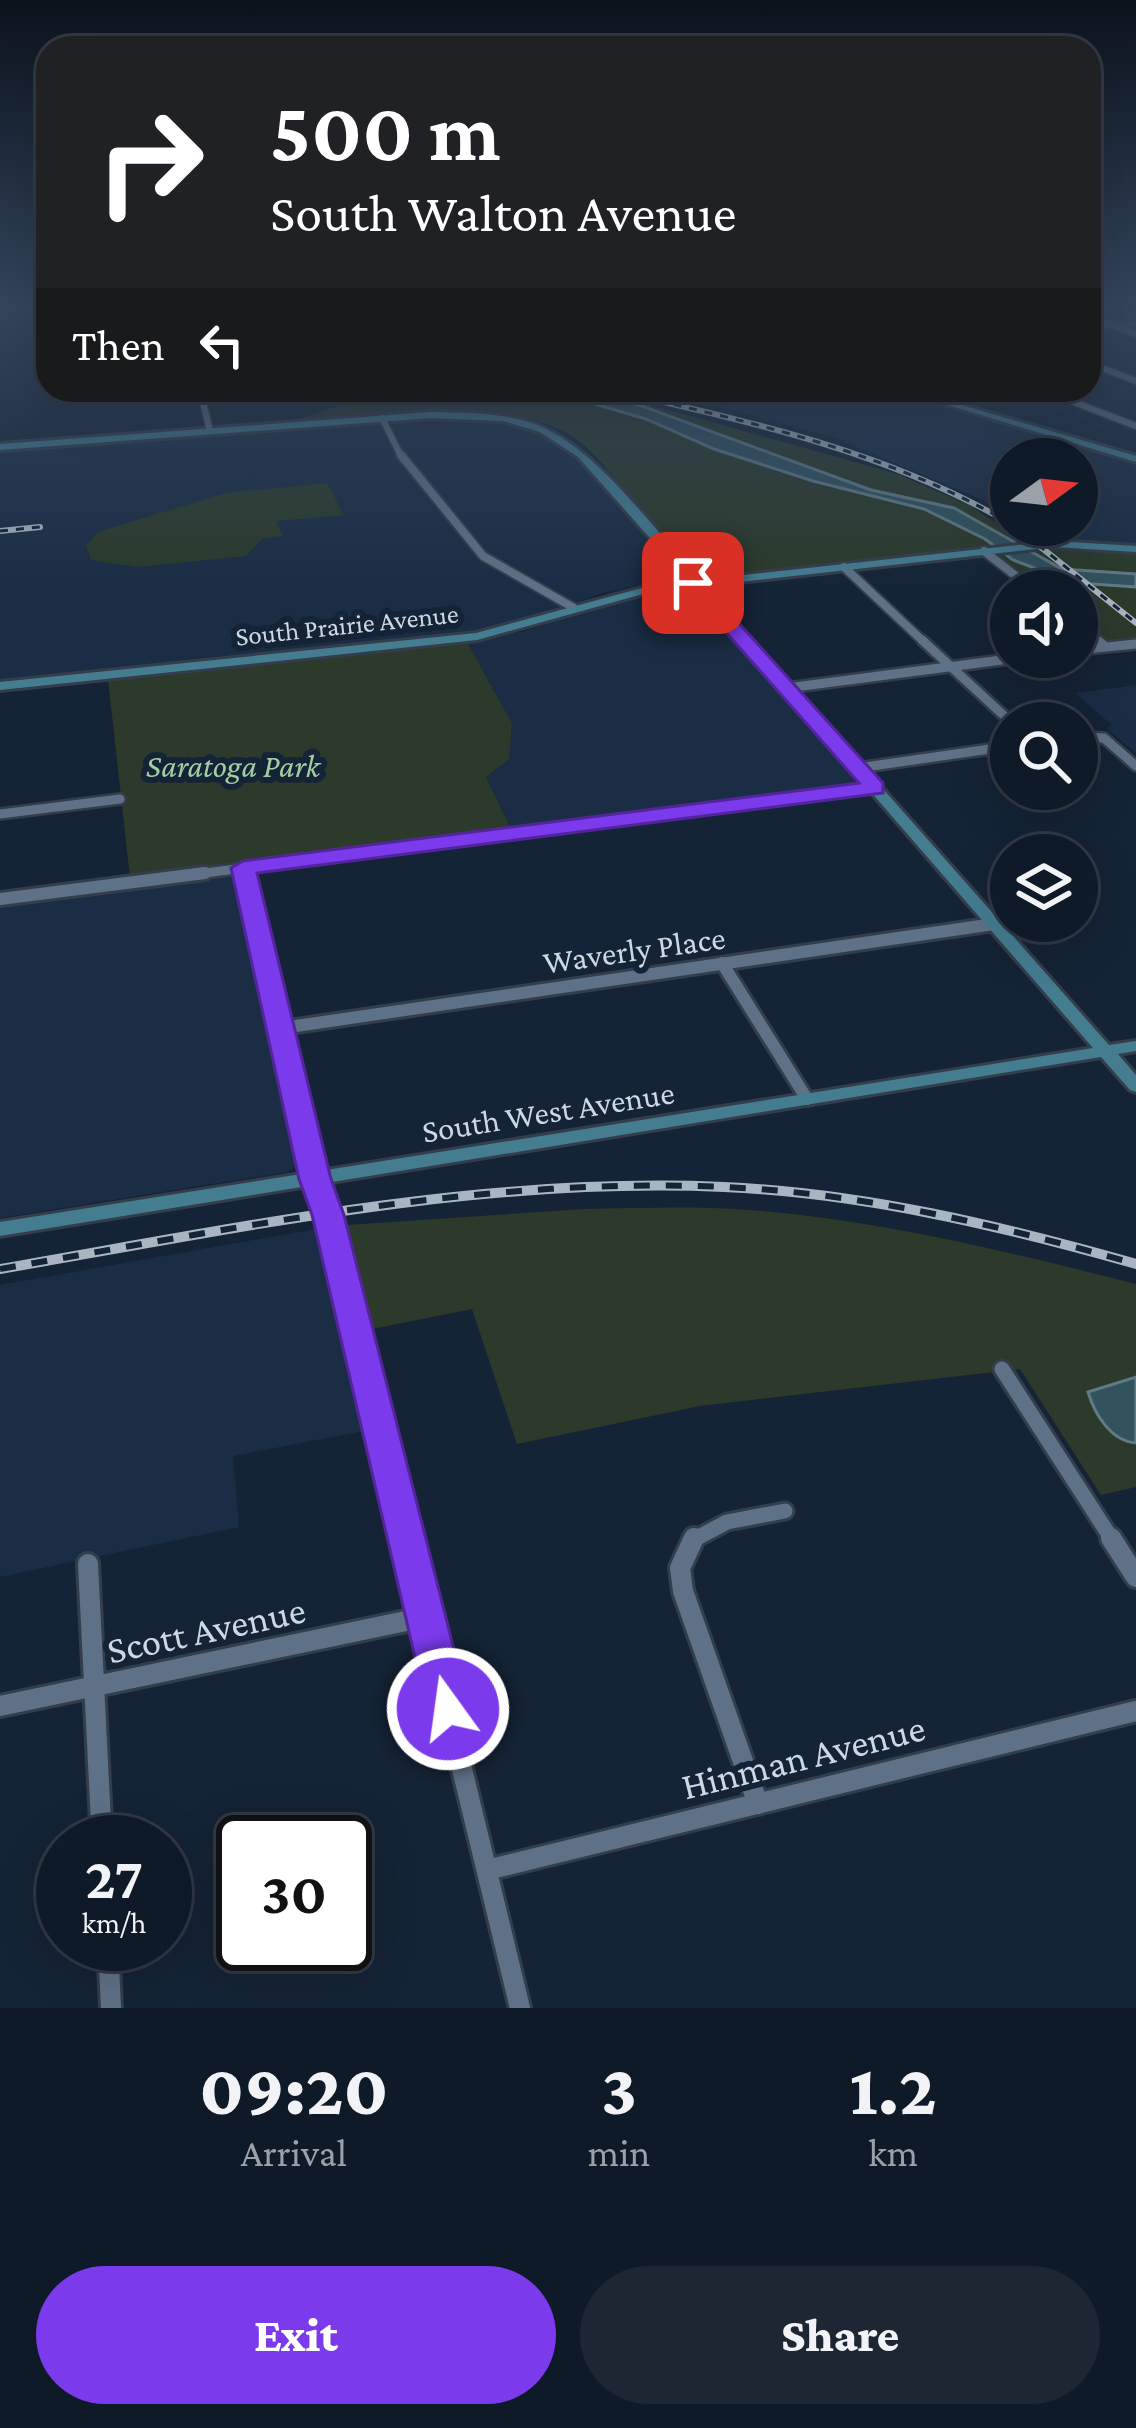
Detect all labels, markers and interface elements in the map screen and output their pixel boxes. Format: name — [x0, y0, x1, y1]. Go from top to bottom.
icon: right — [72, 84, 228, 240]
text: 500 m — [270, 85, 501, 178]
text: South Walton Avenue — [270, 183, 737, 243]
icon: left — [189, 312, 255, 378]
text: Then — [72, 320, 165, 370]
north arrow — [990, 438, 1098, 546]
map controls — [990, 438, 1098, 942]
pin — [642, 532, 744, 634]
icon: arrive — [660, 550, 726, 616]
button: sound — [990, 570, 1098, 678]
street label: South Prairie Avenue — [234, 598, 460, 652]
button: search — [990, 702, 1098, 810]
park label: Saratoga Park — [146, 747, 322, 784]
button: layers — [990, 834, 1098, 942]
street label: Waverly Place — [541, 918, 727, 981]
street label: South West Avenue — [419, 1073, 677, 1150]
street label: Scott Avenue — [103, 1588, 309, 1671]
position arrow — [385, 1646, 511, 1772]
street label: Hinman Avenue — [677, 1705, 929, 1807]
speed limit sign: 30 — [216, 1815, 372, 1971]
text: 27 — [85, 1844, 143, 1911]
text: km/h — [82, 1906, 146, 1939]
text: 09:20 — [199, 2049, 389, 2129]
text: 3 — [601, 2049, 637, 2129]
text: 1.2 — [850, 2049, 937, 2129]
text: Arrival — [241, 2131, 347, 2174]
text: min — [588, 2131, 650, 2174]
text: km — [868, 2131, 918, 2174]
button: Exit — [36, 2266, 556, 2404]
button: Share — [580, 2266, 1100, 2404]

